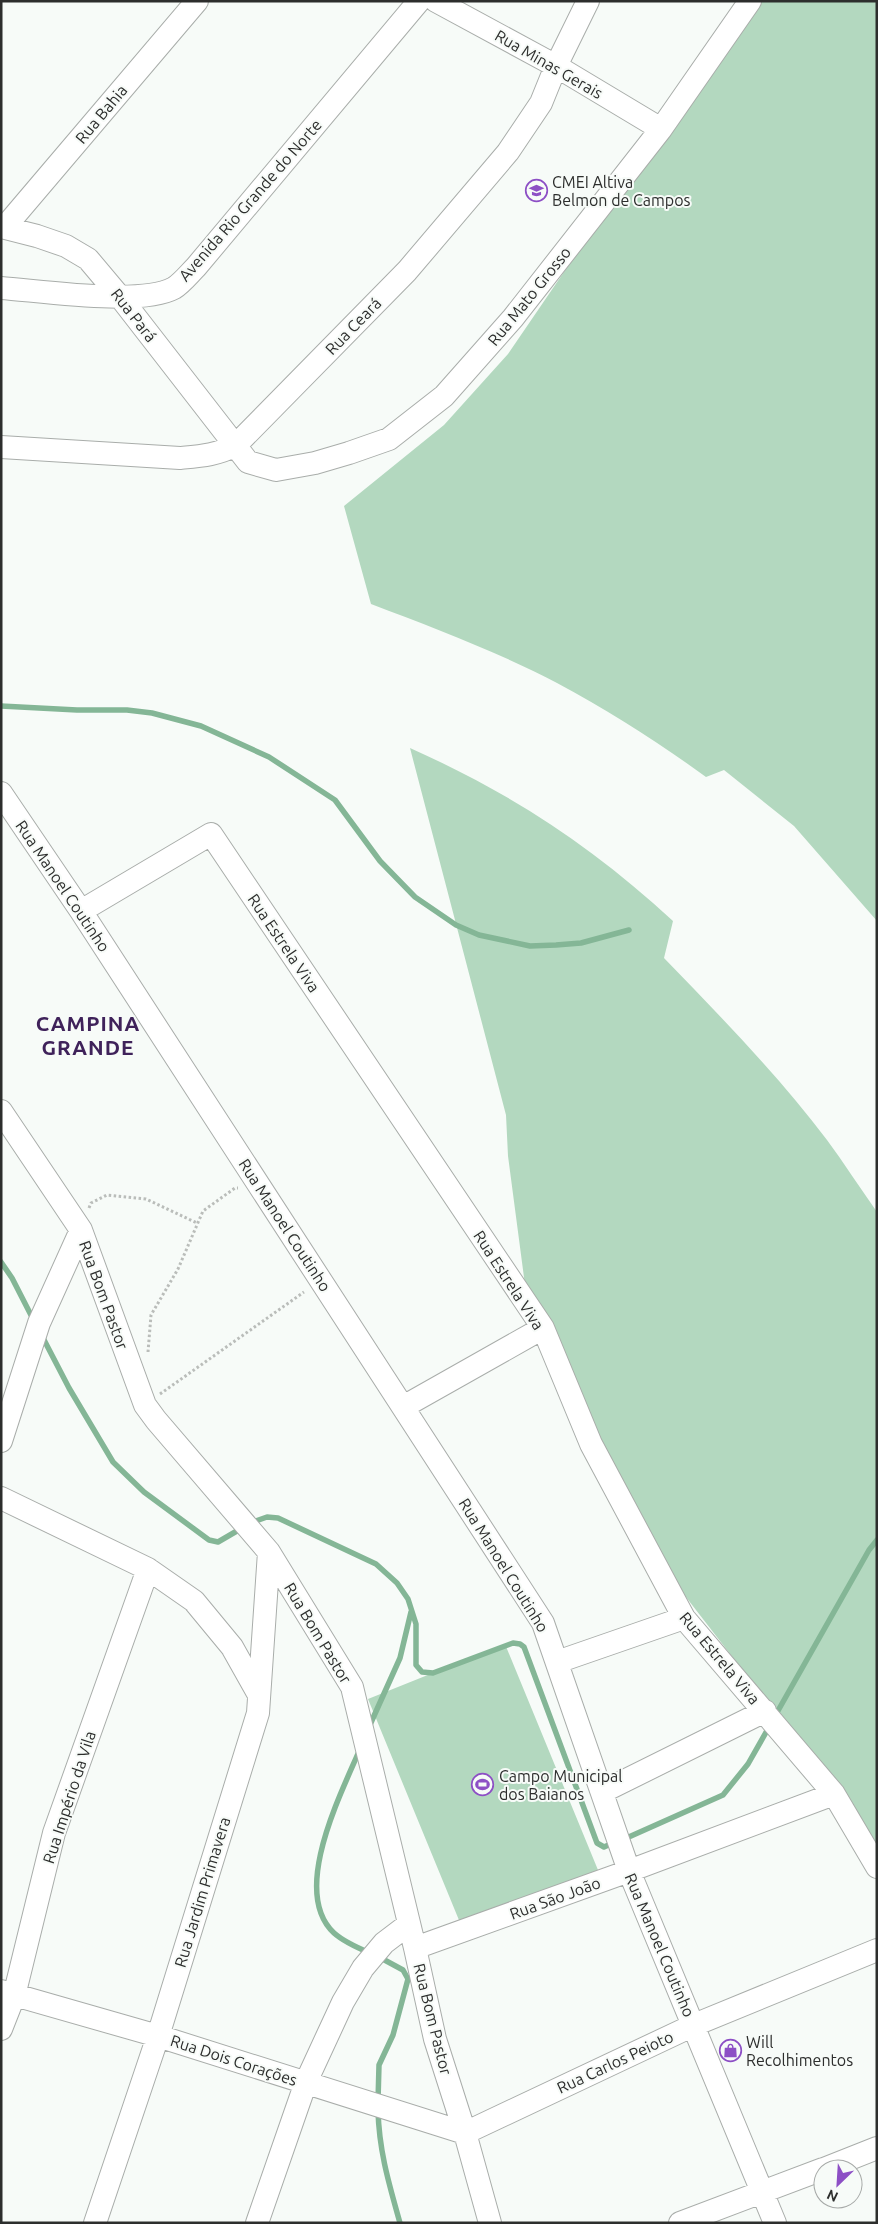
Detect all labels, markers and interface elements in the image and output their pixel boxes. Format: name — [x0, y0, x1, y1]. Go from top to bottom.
street label: Rua Minas Gerais — [492, 26, 606, 102]
street label: Rua Bahia — [71, 81, 131, 147]
street label: Avenida Rio Grande do Norte — [175, 116, 325, 284]
place label: CMEI Altiva Belmon de Campos — [552, 173, 691, 209]
school or university icon: CMEI Altiva Belmon de Campos — [524, 179, 548, 203]
street label: Rua Mato Grosso — [484, 243, 574, 349]
street label: Rua Pará — [108, 285, 160, 345]
street label: Rua Ceará — [321, 294, 385, 358]
street label: Rua Manoel Coutinho — [12, 817, 114, 955]
street label: Rua Estrela Viva — [244, 890, 324, 996]
district label: CAMPINA GRANDE — [36, 1011, 140, 1059]
street label: Rua Manoel Coutinho — [235, 1155, 335, 1295]
street label: Rua Estrela Viva — [470, 1227, 548, 1333]
street label: Rua Bom Pastor — [76, 1238, 132, 1352]
street label: Rua Manoel Coutinho — [455, 1495, 553, 1635]
street label: Rua Bom Pastor — [281, 1579, 355, 1687]
street label: Rua Estrela Viva — [676, 1608, 764, 1708]
street label: Rua Império da Vila — [39, 1728, 99, 1866]
place label: Campo Municipal dos Baianos — [499, 1767, 622, 1803]
sports icon: Campo Municipal dos Baianos — [471, 1773, 495, 1797]
street label: Rua Jardim Primavera — [171, 1815, 233, 1969]
street label: Rua Manoel Coutinho — [622, 1870, 698, 2020]
street label: Rua São João — [507, 1873, 603, 1923]
street label: Rua Bom Pastor — [410, 1961, 456, 2077]
street label: Rua Carlos Peioto — [554, 2027, 676, 2097]
street label: Rua Dois Corações — [168, 2031, 300, 2089]
place label: Will Recolhimentos — [746, 2033, 853, 2069]
shop icon: Will Recolhimentos — [718, 2039, 742, 2063]
north arrow — [813, 2159, 863, 2209]
text: N — [824, 2186, 841, 2205]

